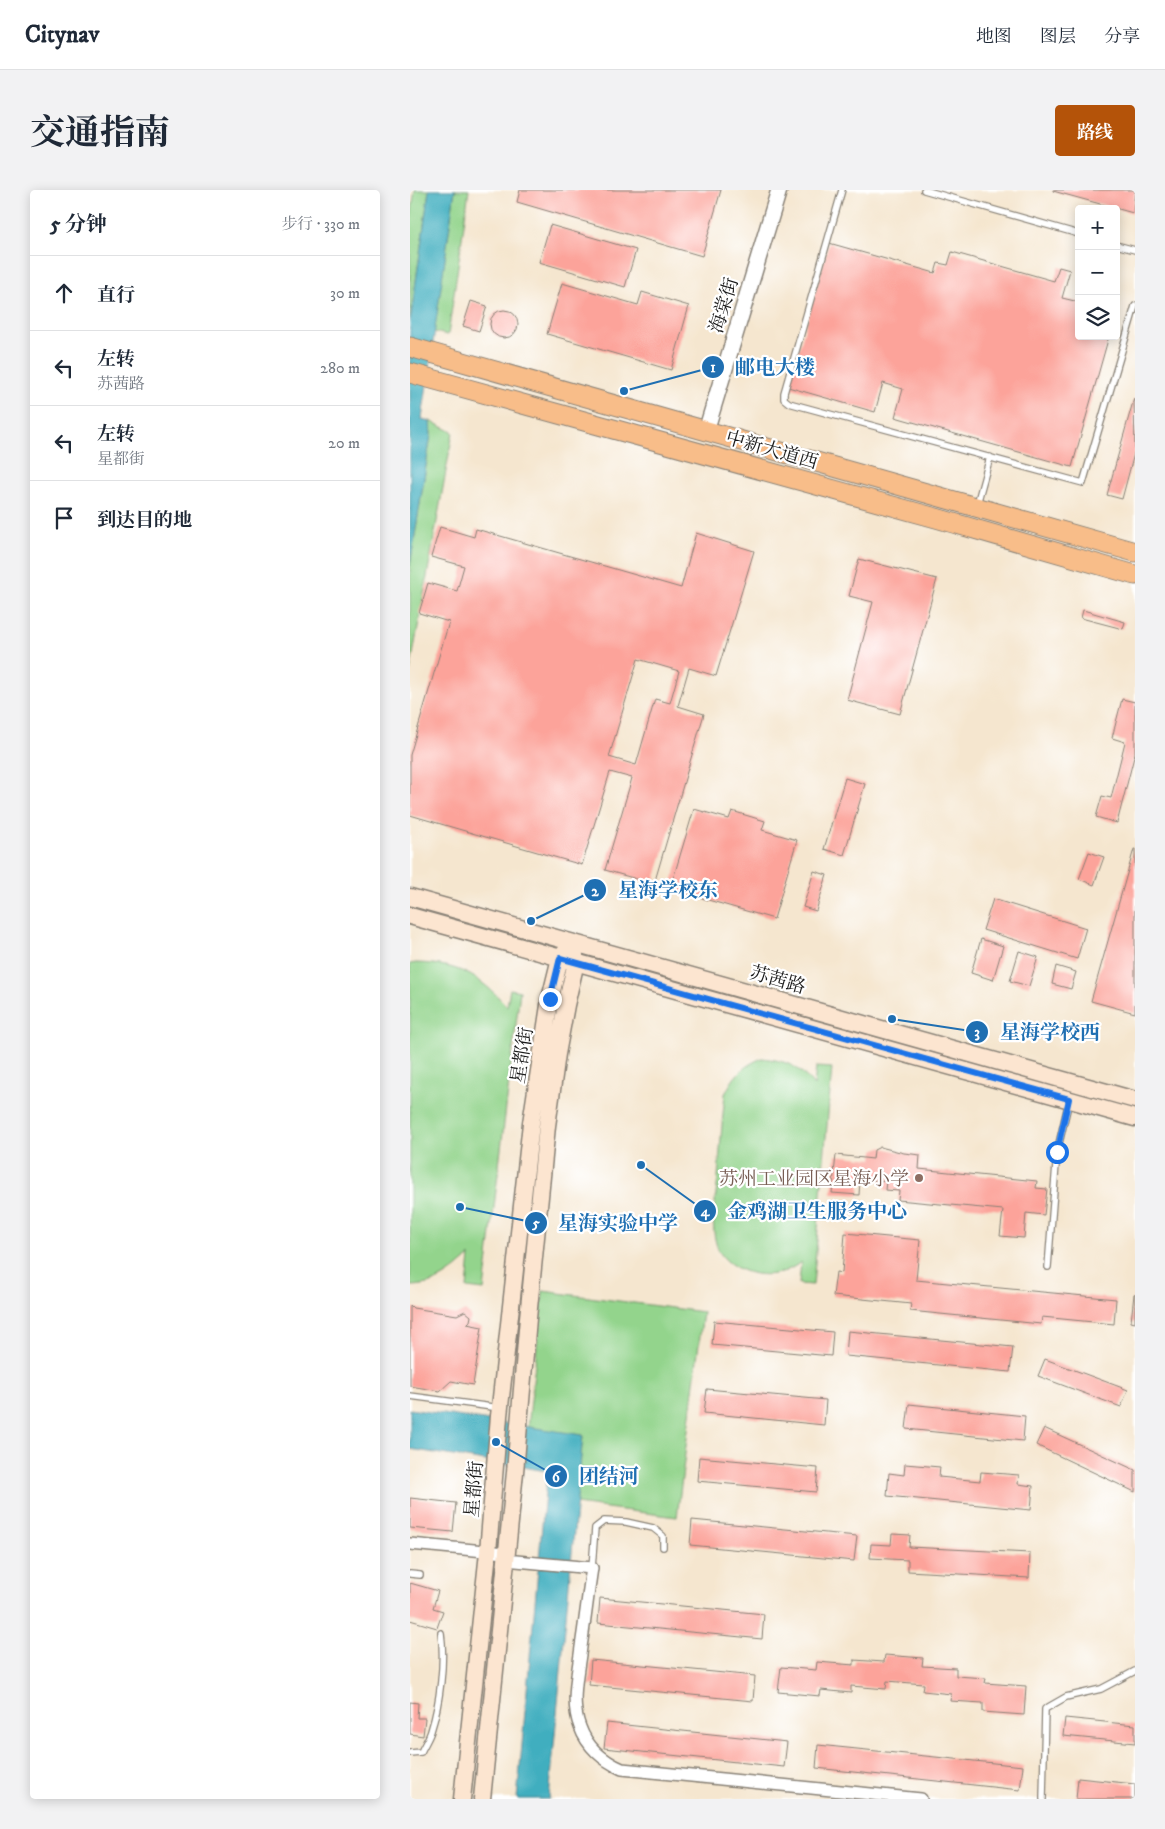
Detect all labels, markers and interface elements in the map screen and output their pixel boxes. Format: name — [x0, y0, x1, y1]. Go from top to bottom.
text: Citynav — [25, 20, 99, 50]
text: 地图 — [976, 26, 1012, 48]
text: 图层 — [1040, 26, 1076, 48]
text: 分享 — [1104, 26, 1140, 48]
button: 路线 — [1055, 105, 1135, 156]
text: 交通指南 — [30, 112, 170, 156]
map controls — [1075, 205, 1120, 340]
button: + — [1075, 205, 1120, 250]
text: 5 分钟 — [50, 212, 107, 238]
text: 步行 · 330 m — [281, 214, 360, 234]
button: − — [1075, 250, 1120, 295]
street label: 海棠街 — [705, 275, 744, 336]
icon: ahead — [50, 279, 78, 307]
text: 30 m — [330, 283, 360, 303]
text: 直行 — [97, 284, 135, 307]
button: layers — [1075, 295, 1120, 340]
text: 左转 — [97, 348, 135, 371]
callout: 邮电大楼 — [700, 349, 825, 384]
icon: left — [50, 354, 78, 382]
text: 邮电大楼 — [735, 356, 815, 381]
text: 280 m — [320, 358, 360, 378]
text: 1 — [710, 358, 716, 377]
text: 苏茜路 — [97, 374, 145, 394]
text: 左转 — [97, 423, 135, 446]
street label: 中新大道西 — [723, 426, 820, 475]
icon: left — [50, 429, 78, 457]
text: 20 m — [328, 433, 360, 453]
text: 星都街 — [97, 449, 145, 469]
icon: arrive — [50, 504, 78, 532]
text: 到达目的地 — [97, 509, 192, 532]
callout: 星海学校东 — [583, 873, 728, 908]
text: 星海学校东 — [618, 879, 718, 904]
text: 2 — [591, 882, 599, 901]
street label: 苏茜路 — [747, 962, 808, 999]
route end — [539, 988, 562, 1011]
callout: 星海学校西 — [965, 1014, 1110, 1049]
text: 星海学校西 — [1000, 1021, 1100, 1046]
text: 3 — [974, 1023, 980, 1042]
street label: 星都街 — [507, 1025, 538, 1085]
route start — [1046, 1141, 1069, 1164]
place label: 苏州工业园区星海小学 — [719, 1168, 909, 1191]
marker: 苏州工业园区星海小学 — [913, 1172, 925, 1184]
callout: 金鸡湖卫生服务中心 — [692, 1193, 917, 1228]
text: 金鸡湖卫生服务中心 — [727, 1200, 907, 1225]
text: 4 — [700, 1202, 711, 1221]
callout: 星海实验中学 — [523, 1206, 688, 1241]
text: 星海实验中学 — [558, 1212, 678, 1237]
text: 5 — [531, 1214, 540, 1233]
callout: 团结河 — [544, 1459, 649, 1494]
street label: 星都街 — [461, 1460, 488, 1519]
text: 团结河 — [579, 1465, 639, 1490]
text: 6 — [552, 1468, 561, 1487]

